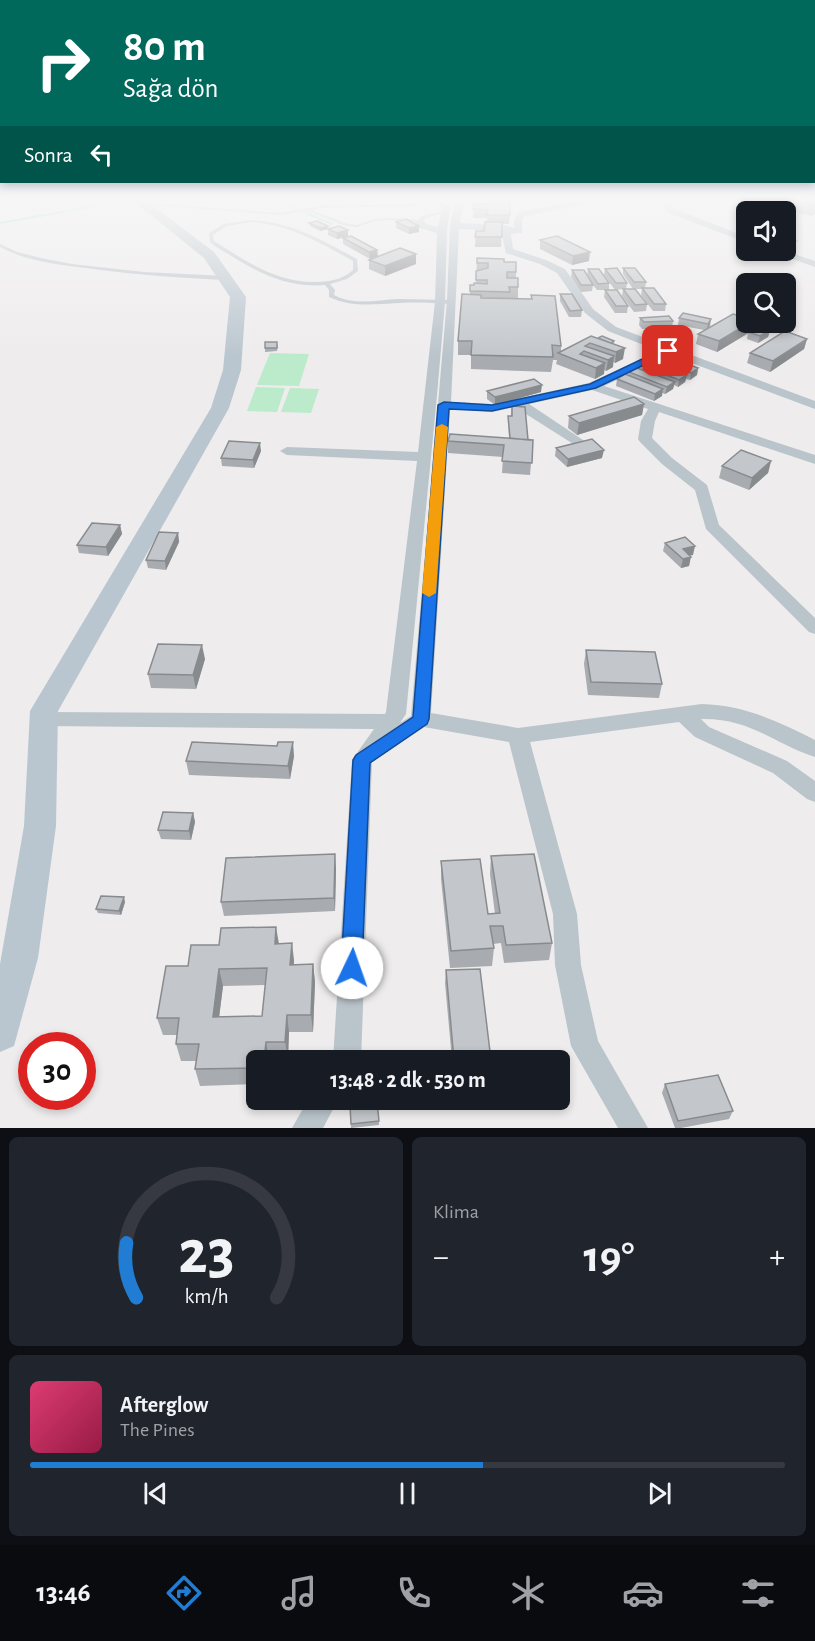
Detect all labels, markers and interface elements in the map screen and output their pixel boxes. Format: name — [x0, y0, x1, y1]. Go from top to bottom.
icon: right — [24, 24, 102, 102]
text: 80 m — [123, 26, 206, 68]
text: Sağa dön — [123, 75, 218, 102]
icon: left — [85, 138, 118, 171]
text: Sonra — [24, 144, 73, 166]
map controls — [736, 201, 796, 333]
button: sound — [736, 201, 796, 261]
button: search — [736, 273, 796, 333]
pin — [642, 325, 693, 376]
icon: arrive — [651, 334, 684, 367]
position arrow — [320, 936, 384, 1000]
speed limit sign: 30 — [18, 1032, 96, 1110]
text: 13:48 · 2 dk · 530 m — [330, 1069, 486, 1091]
text: Klima — [433, 1202, 479, 1222]
text: 23 — [178, 1222, 234, 1284]
text: 19° — [583, 1235, 635, 1280]
text: − — [433, 1241, 449, 1274]
text: + — [769, 1241, 785, 1274]
text: km/h — [184, 1287, 228, 1308]
text: Afterglow — [120, 1394, 208, 1416]
text: The Pines — [120, 1420, 195, 1440]
icon: previous — [139, 1477, 172, 1510]
icon: pause — [391, 1477, 424, 1510]
icon: next — [643, 1477, 676, 1510]
icon: directions — [163, 1572, 205, 1614]
icon: music — [278, 1572, 320, 1614]
icon: phone — [393, 1572, 435, 1614]
icon: climate — [507, 1572, 549, 1614]
icon: car — [622, 1572, 664, 1614]
icon: filters — [737, 1572, 779, 1614]
text: 13:46 — [36, 1579, 91, 1606]

